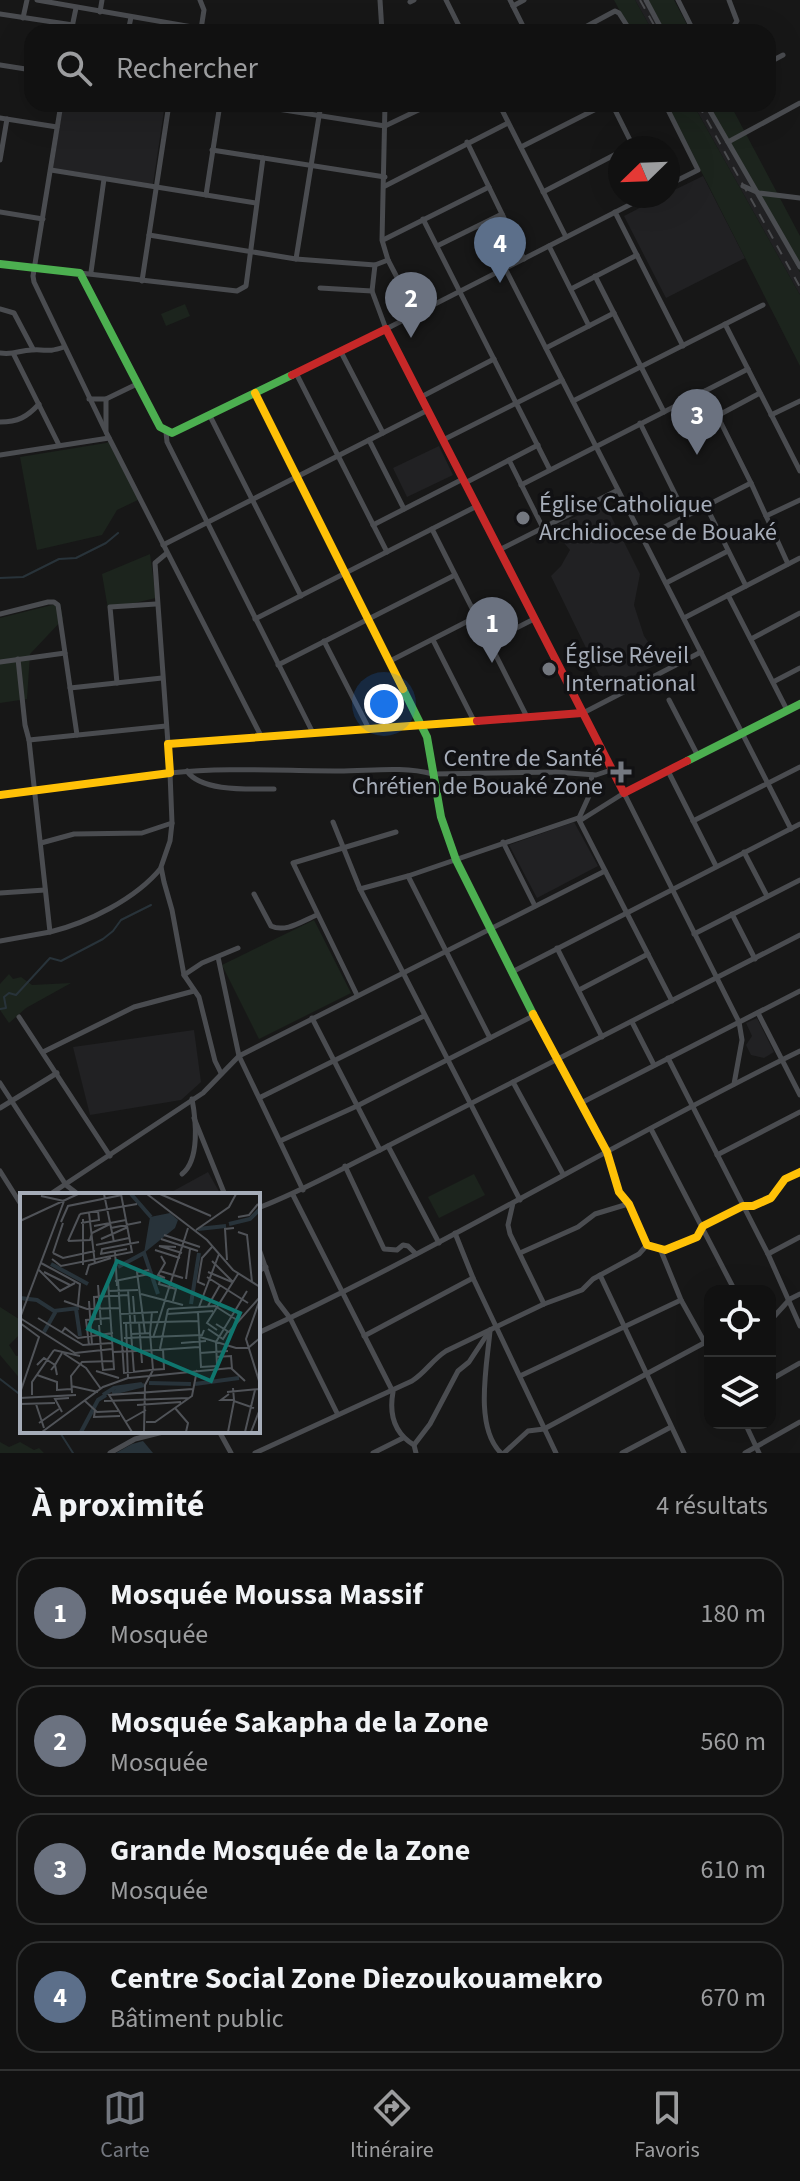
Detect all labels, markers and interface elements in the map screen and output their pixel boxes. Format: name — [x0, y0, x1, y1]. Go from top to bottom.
search box — [24, 24, 776, 112]
icon: search — [52, 46, 96, 90]
text: Rechercher — [116, 47, 258, 90]
north arrow — [608, 136, 680, 208]
pin: 4 — [474, 217, 526, 283]
pin: 2 — [385, 272, 437, 338]
pin: 3 — [671, 389, 723, 455]
place label: Église Catholique Archidiocese de Bouaké — [539, 487, 777, 550]
marker: Église Catholique Archidiocese de Bouaké — [514, 509, 532, 527]
pin: 1 — [466, 597, 518, 663]
place label: Église Réveil International — [565, 638, 696, 701]
marker: Église Réveil International — [540, 660, 558, 678]
your location — [364, 684, 404, 724]
place label: Centre de Santé Chrétien de Bouaké Zone — [352, 741, 603, 804]
marker: Centre de Santé Chrétien de Bouaké Zone — [610, 761, 632, 783]
inset map — [20, 1193, 260, 1433]
map controls — [704, 1285, 776, 1429]
button: locate — [704, 1285, 776, 1357]
button: layers — [704, 1357, 776, 1429]
text: À proximité — [32, 1481, 204, 1530]
text: 4 résultats — [656, 1487, 768, 1524]
text: Mosquée Moussa Massif — [110, 1573, 423, 1616]
text: 1 — [53, 1595, 67, 1632]
text: 180 m — [700, 1595, 766, 1632]
text: Mosquée — [110, 1616, 208, 1653]
text: Mosquée Sakapha de la Zone — [110, 1701, 489, 1744]
text: 2 — [53, 1723, 67, 1760]
text: 560 m — [700, 1723, 766, 1760]
text: Mosquée — [110, 1744, 208, 1781]
text: Grande Mosquée de la Zone — [110, 1829, 470, 1872]
text: 3 — [53, 1851, 67, 1888]
text: 610 m — [700, 1851, 766, 1888]
text: Mosquée — [110, 1872, 208, 1909]
text: Centre Social Zone Diezoukouamekro — [110, 1957, 603, 2000]
text: 4 — [53, 1979, 67, 2016]
text: 670 m — [700, 1979, 766, 2016]
text: Bâtiment public — [110, 2000, 284, 2037]
tab: Carte — [100, 2086, 150, 2166]
tab: Itinéraire — [350, 2086, 434, 2166]
tab: Favoris — [634, 2086, 700, 2166]

